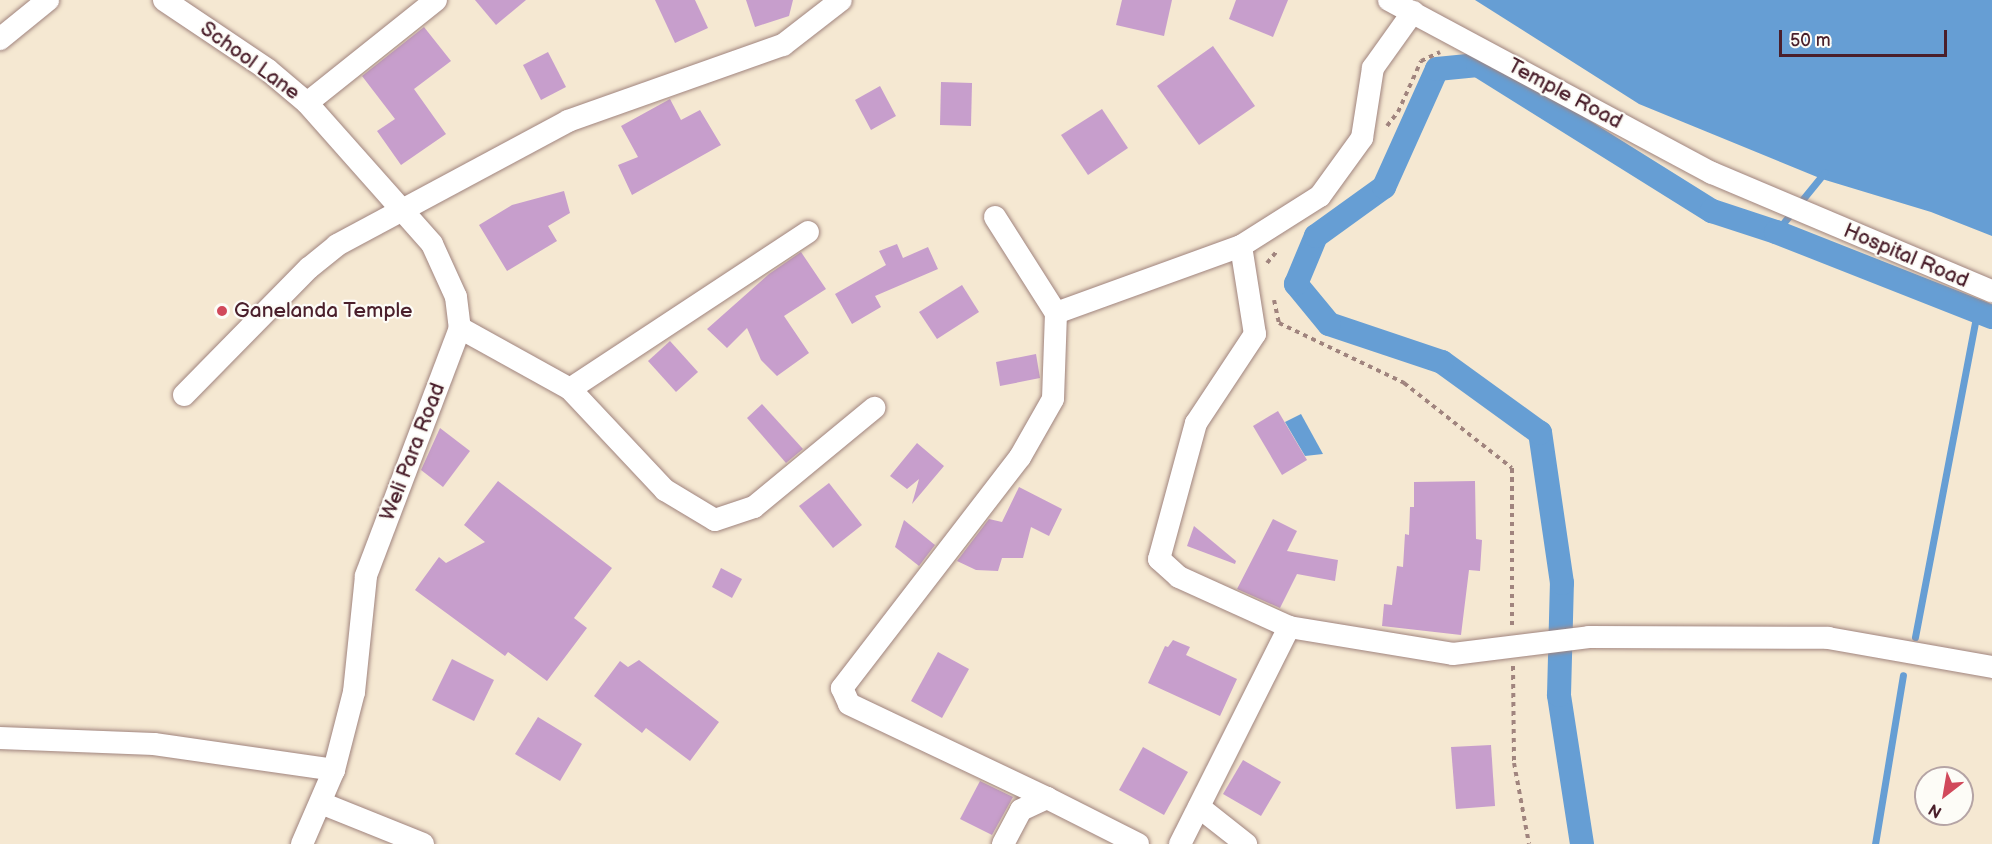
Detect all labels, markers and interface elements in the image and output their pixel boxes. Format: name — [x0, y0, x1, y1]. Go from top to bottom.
street label: School Lane — [195, 16, 305, 106]
scale bar — [1782, 18, 1950, 56]
text: 50 m — [1790, 30, 1831, 51]
street label: Temple Road — [1504, 53, 1626, 135]
street label: Hospital Road — [1840, 218, 1972, 294]
place label: Ganelanda Temple — [234, 298, 413, 324]
marker: Ganelanda Temple — [215, 304, 229, 318]
street label: Weli Para Road — [375, 380, 451, 524]
north arrow — [1914, 766, 1974, 826]
text: N — [1925, 799, 1946, 821]

